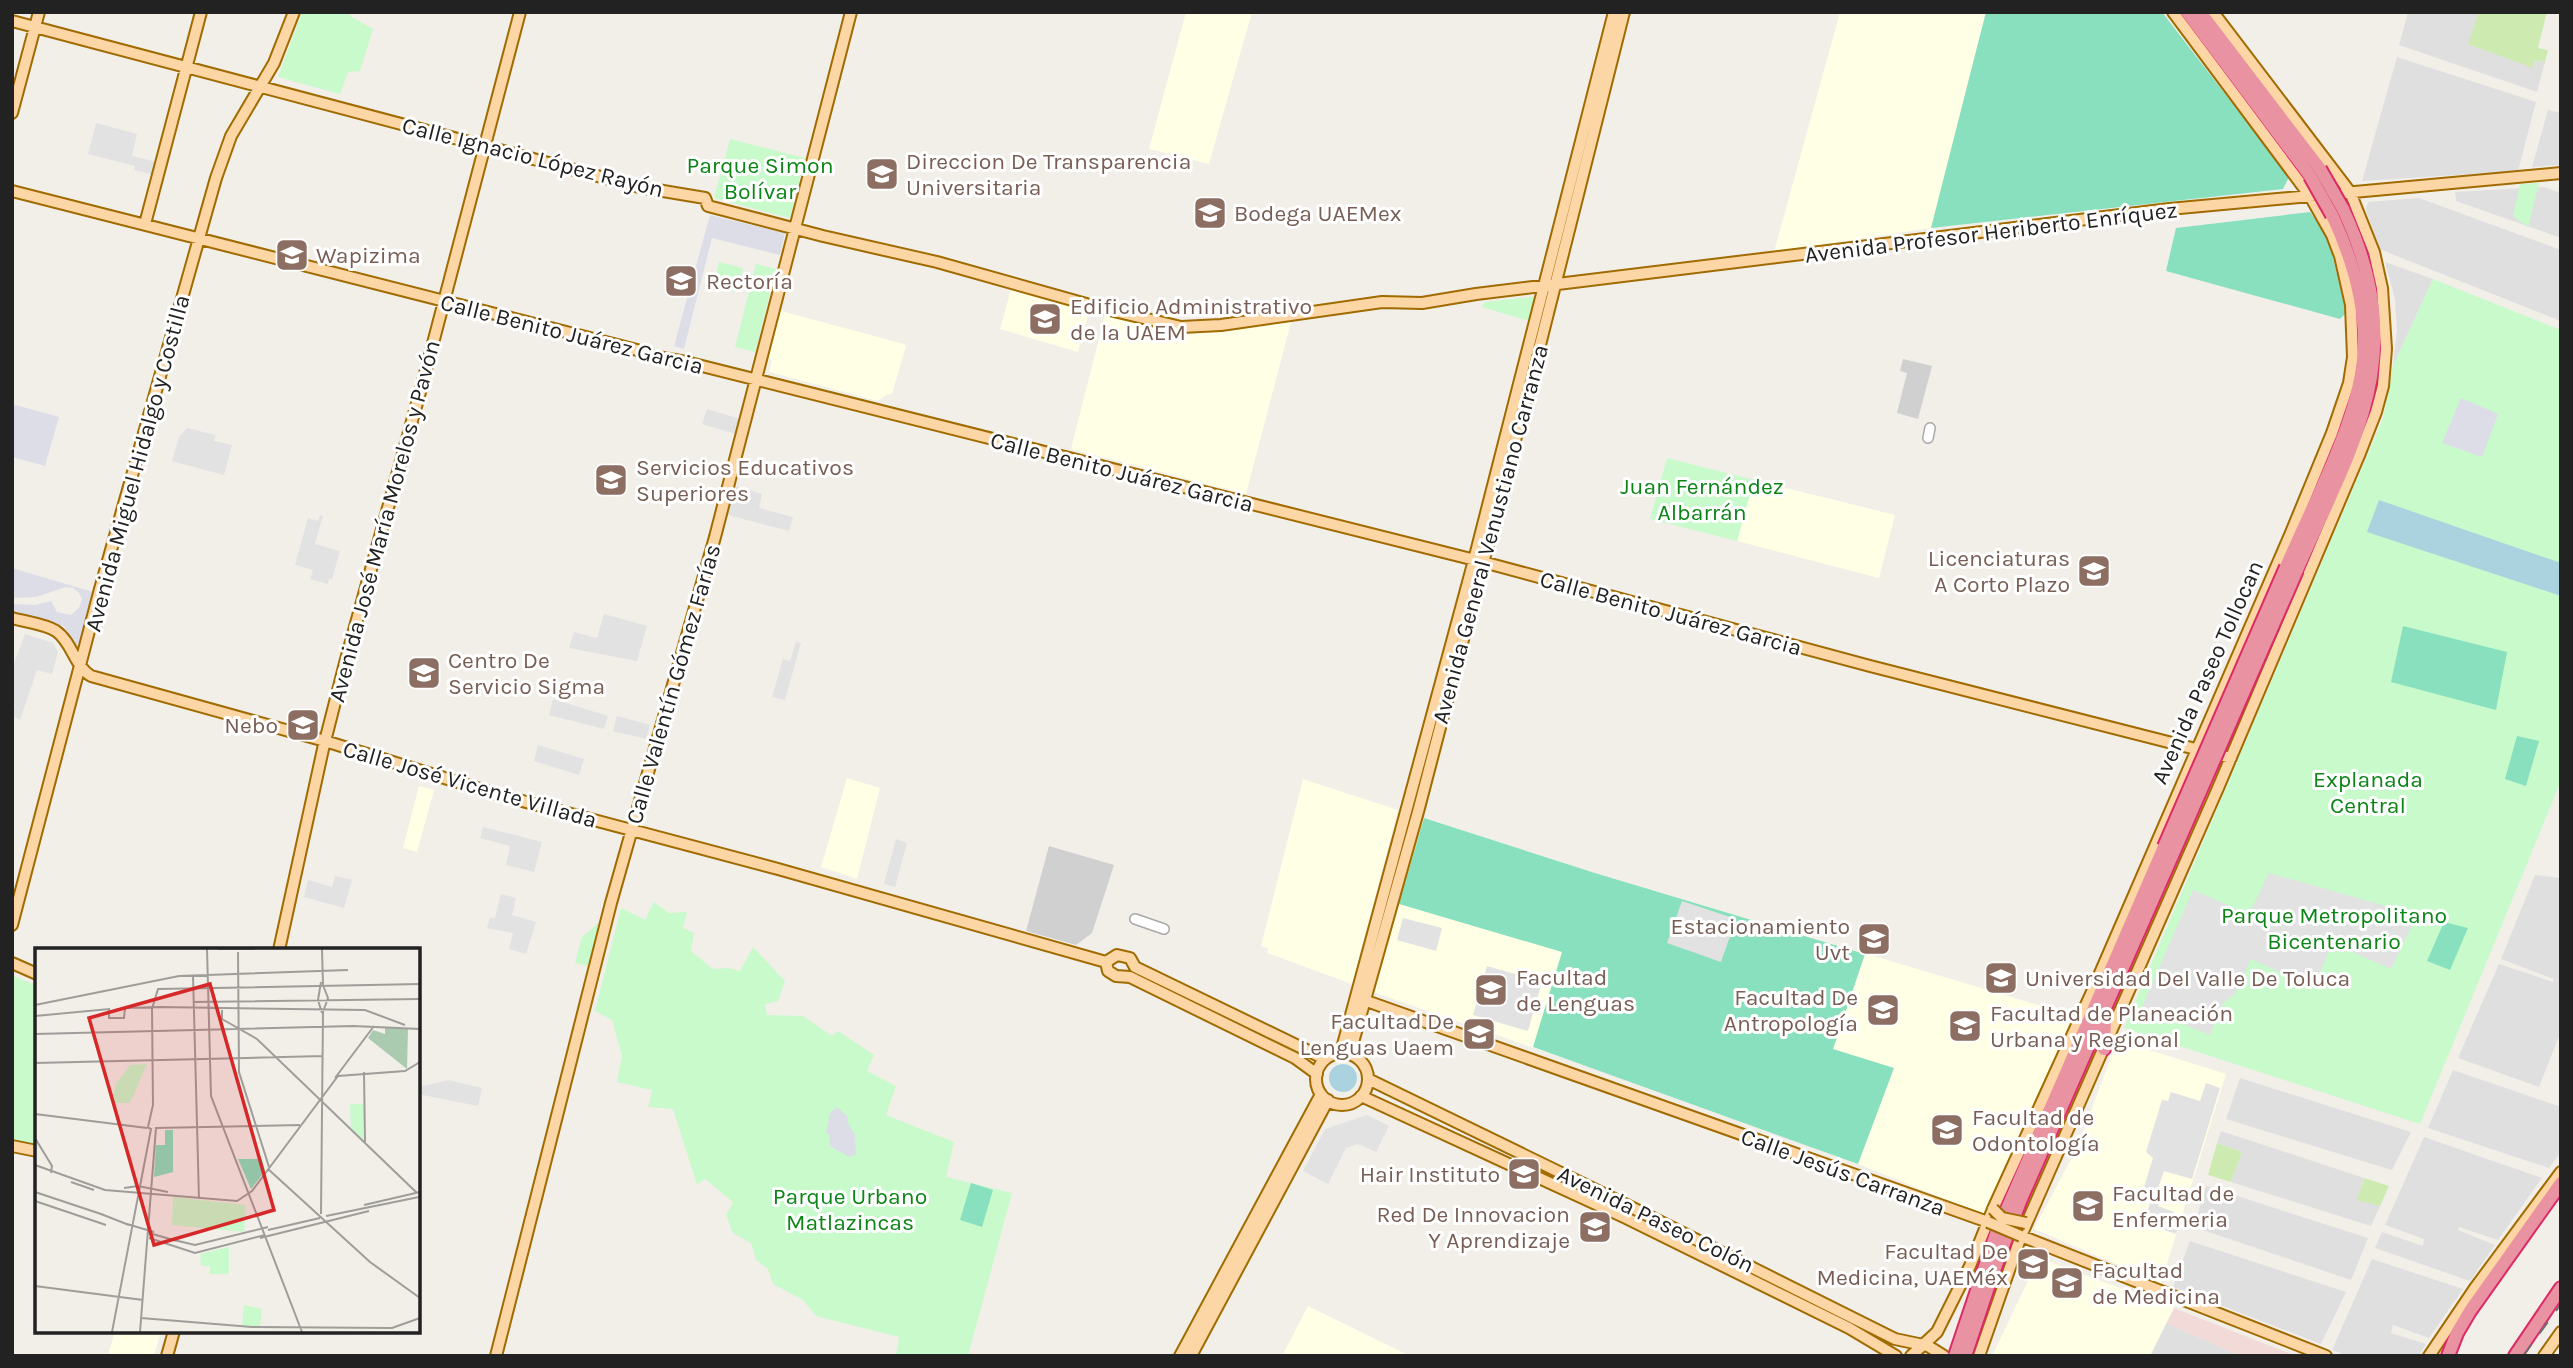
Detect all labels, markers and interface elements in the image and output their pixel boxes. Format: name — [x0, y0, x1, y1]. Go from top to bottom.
street label: Calle Ignacio López Rayón — [399, 112, 666, 203]
place label: Direccion De Transparencia Universitaria — [906, 148, 1191, 201]
park label: Parque Simon Bolívar — [686, 152, 834, 205]
school or university icon: Direccion De Transparencia Universitaria — [863, 155, 901, 193]
school or university icon: Bodega UAEMex — [1191, 194, 1229, 232]
street label: Avenida Profesor Heriberto Enríquez — [1803, 196, 2179, 269]
place label: Bodega UAEMex — [1234, 200, 1402, 227]
school or university icon: Wapizima — [273, 236, 311, 274]
place label: Wapizima — [316, 242, 421, 269]
school or university icon: Rectoría — [662, 262, 700, 300]
place label: Rectoría — [706, 268, 793, 295]
street label: Calle Benito Juárez Garcia — [438, 289, 706, 380]
street label: Avenida Miguel Hidalgo y Costilla — [79, 292, 195, 634]
place label: Edificio Administrativo de la UAEM — [1070, 293, 1312, 346]
school or university icon: Edificio Administrativo de la UAEM — [1026, 300, 1064, 338]
street label: Avenida José María Morelos y Pavón — [323, 337, 446, 705]
street label: Avenida General Venustiano Carranza — [1427, 342, 1554, 727]
street label: Calle Benito Juárez Garcia — [988, 427, 1256, 518]
place label: Servicios Educativos Superiores — [636, 454, 854, 507]
school or university icon: Servicios Educativos Superiores — [592, 461, 630, 499]
park label: Juan Fernández Albarrán — [1620, 473, 1784, 526]
street label: Calle Valentín Gómez Farías — [621, 541, 726, 827]
place label: Licenciaturas A Corto Plazo — [1928, 545, 2070, 598]
school or university icon: Licenciaturas A Corto Plazo — [2075, 552, 2113, 590]
street label: Avenida Paseo Tollocan — [2146, 556, 2269, 788]
street label: Calle Benito Juárez Garcia — [1537, 566, 1805, 661]
place label: Centro De Servicio Sigma — [448, 647, 605, 700]
school or university icon: Centro De Servicio Sigma — [405, 654, 443, 692]
school or university icon: Nebo — [284, 706, 322, 744]
place label: Nebo — [224, 712, 278, 739]
street label: Calle José Vicente Villada — [340, 735, 600, 834]
park label: Explanada Central — [2313, 766, 2423, 819]
park label: Parque Metropolitano Bicentenario — [2221, 902, 2447, 955]
place label: Estacionamiento Uvt — [1671, 913, 1850, 966]
school or university icon: Estacionamiento Uvt — [1855, 920, 1893, 958]
inset map — [35, 948, 420, 1333]
school or university icon: Universidad Del Valle De Toluca — [1982, 959, 2020, 997]
place label: Facultad de Lenguas — [1516, 964, 1635, 1017]
place label: Universidad Del Valle De Toluca — [2025, 965, 2350, 992]
school or university icon: Facultad de Lenguas — [1472, 971, 1510, 1009]
place label: Facultad De Antropología — [1724, 984, 1858, 1037]
school or university icon: Facultad De Antropología — [1864, 991, 1902, 1029]
place label: Facultad de Planeación Urbana y Regional — [1990, 1000, 2233, 1053]
school or university icon: Facultad de Planeación Urbana y Regional — [1946, 1007, 1984, 1045]
place label: Facultad De Lenguas Uaem — [1299, 1008, 1454, 1061]
school or university icon: Facultad De Lenguas Uaem — [1460, 1015, 1498, 1053]
place label: Facultad de Odontología — [1972, 1104, 2100, 1157]
school or university icon: Facultad de Odontología — [1928, 1111, 1966, 1149]
street label: Calle Jesús Carranza — [1737, 1123, 1948, 1222]
school or university icon: Hair Instituto — [1505, 1155, 1543, 1193]
street label: Avenida Paseo Colón — [1553, 1160, 1759, 1279]
place label: Hair Instituto — [1360, 1161, 1500, 1188]
place label: Facultad de Enfermeria — [2112, 1180, 2234, 1233]
park label: Parque Urbano Matlazincas — [773, 1183, 927, 1236]
school or university icon: Facultad de Enfermeria — [2069, 1187, 2107, 1225]
place label: Red De Innovacion Y Aprendizaje — [1376, 1201, 1570, 1254]
school or university icon: Red De Innovacion Y Aprendizaje — [1576, 1208, 1614, 1246]
place label: Facultad De Medicina, UAEMéx — [1816, 1238, 2008, 1291]
school or university icon: Facultad De Medicina, UAEMéx — [2014, 1245, 2052, 1283]
place label: Facultad de Medicina — [2092, 1257, 2220, 1310]
school or university icon: Facultad de Medicina — [2048, 1264, 2086, 1302]

